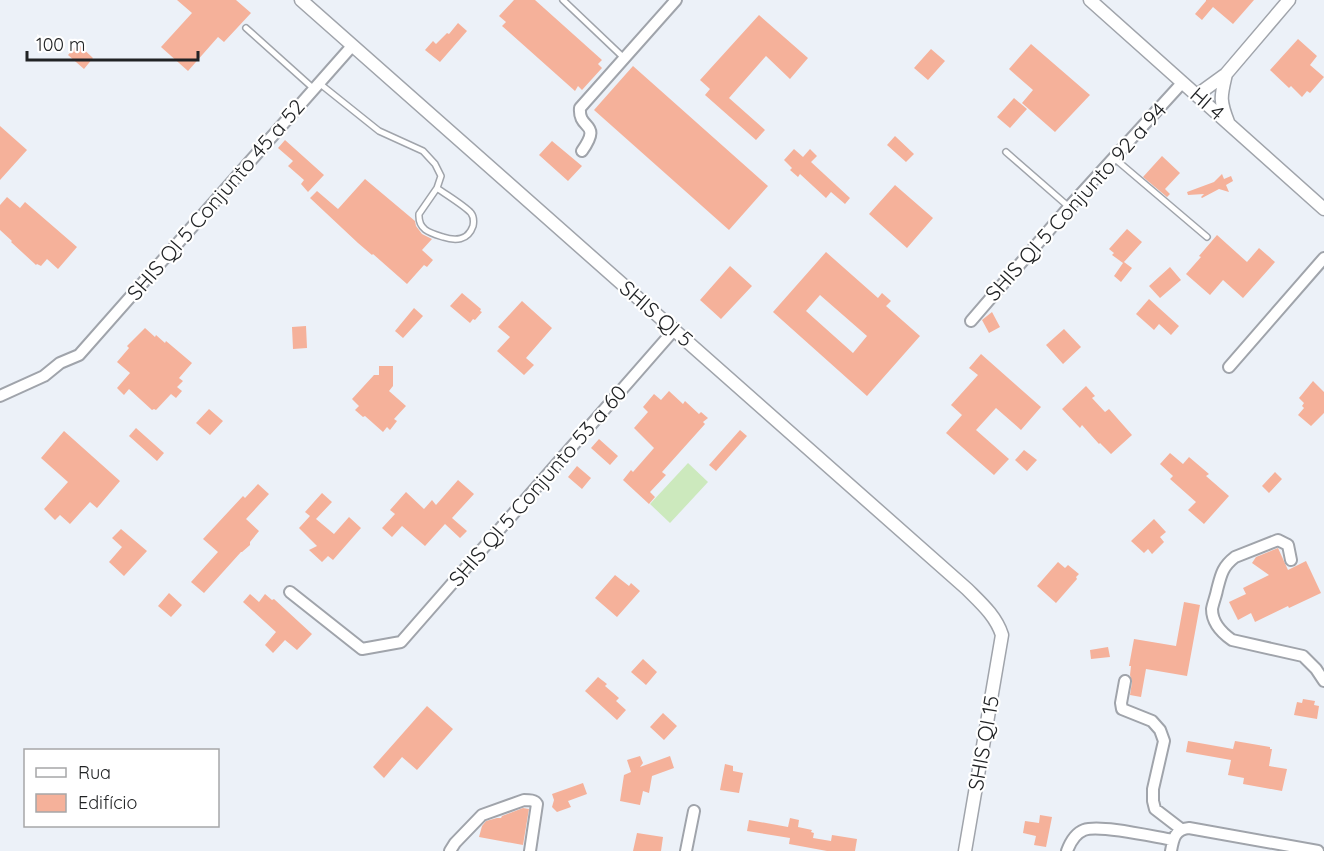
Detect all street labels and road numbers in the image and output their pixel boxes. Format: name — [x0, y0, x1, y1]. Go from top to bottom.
street label: HI 4 — [1185, 81, 1230, 125]
street label: SHIS QI 5 Conjunto 45 a 52 — [121, 94, 310, 305]
street label: SHIS QI 5 Conjunto 92 a 94 — [979, 97, 1171, 306]
street label: SHIS QI 5 — [615, 274, 699, 352]
street label: SHIS QI 5 Conjunto 53 a 60 — [443, 379, 632, 591]
street label: SHIS QI 15 — [962, 693, 1004, 792]

